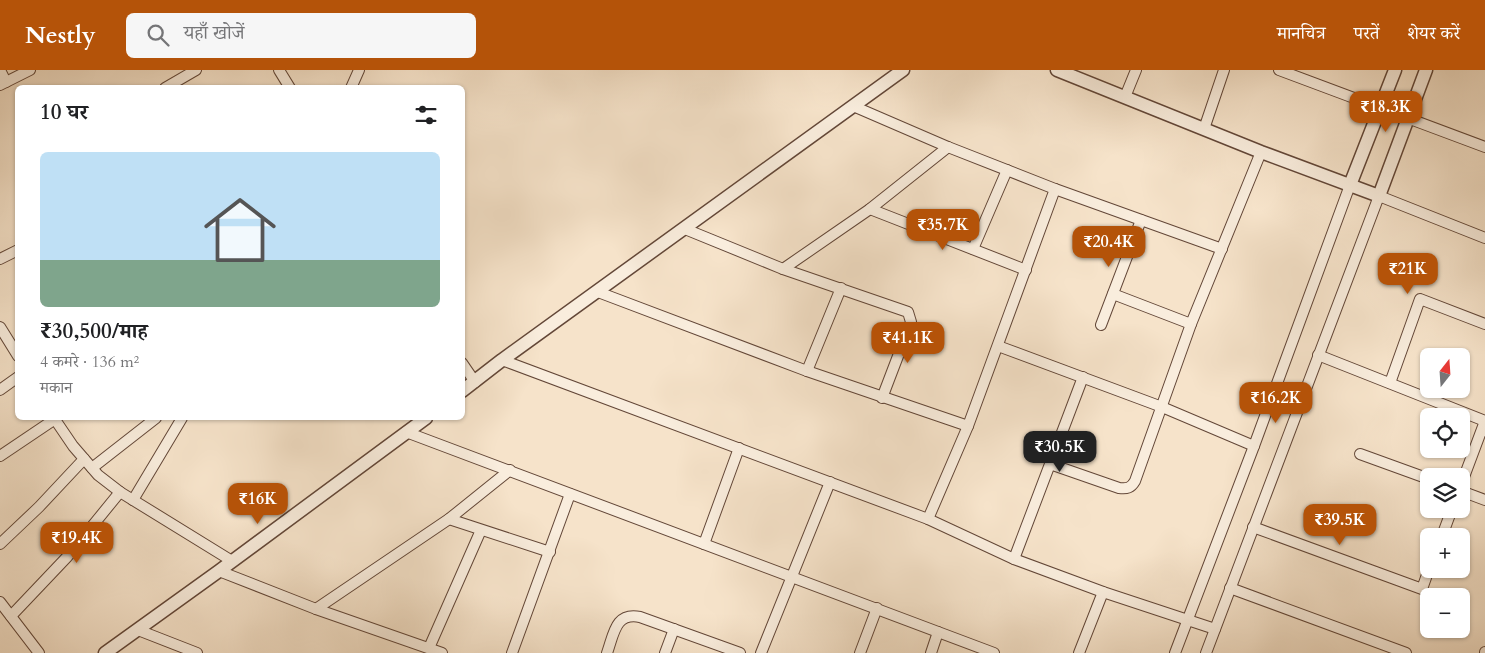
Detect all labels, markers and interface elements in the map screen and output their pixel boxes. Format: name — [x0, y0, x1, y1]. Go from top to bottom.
search box — [126, 13, 476, 58]
text: Nestly — [25, 19, 96, 52]
text: यहाँ खोजें — [184, 20, 244, 46]
icon: search — [144, 21, 172, 49]
text: मानचित्र — [1277, 21, 1326, 46]
text: परतें — [1354, 21, 1379, 46]
text: शेयर करें — [1407, 21, 1460, 46]
pin: ₹18.3K — [1345, 90, 1427, 133]
text: ₹18.3K — [1360, 96, 1412, 118]
text: 10 घर — [40, 98, 88, 127]
icon: filters — [412, 101, 440, 129]
icon: home — [195, 185, 285, 275]
pin: ₹35.7K — [902, 208, 984, 251]
text: ₹35.7K — [917, 214, 969, 236]
pin: ₹20.4K — [1068, 226, 1150, 268]
text: ₹20.4K — [1083, 231, 1135, 253]
pin: ₹21K — [1378, 252, 1438, 295]
text: ₹21K — [1389, 258, 1427, 280]
text: ₹30,500/माह — [40, 317, 148, 346]
pin: ₹41.1K — [867, 322, 949, 364]
text: ₹41.1K — [882, 327, 934, 349]
north arrow — [1420, 348, 1470, 398]
map controls — [1420, 348, 1470, 638]
text: 4 कमरे · 136 m² — [40, 351, 139, 373]
text: मकान — [40, 377, 72, 399]
pin: ₹16.2K — [1235, 382, 1317, 424]
text: ₹16.2K — [1250, 387, 1302, 409]
button: locate — [1420, 408, 1470, 458]
pin: ₹30.5K — [1019, 430, 1101, 473]
text: ₹30.5K — [1034, 436, 1086, 458]
button: layers — [1420, 468, 1470, 518]
pin: ₹16K — [228, 482, 288, 525]
text: ₹16K — [239, 488, 277, 510]
pin: ₹39.5K — [1299, 504, 1381, 546]
text: ₹39.5K — [1314, 509, 1366, 531]
pin: ₹19.4K — [36, 522, 118, 564]
text: ₹19.4K — [51, 527, 103, 549]
button: + — [1420, 528, 1470, 578]
button: − — [1420, 588, 1470, 638]

